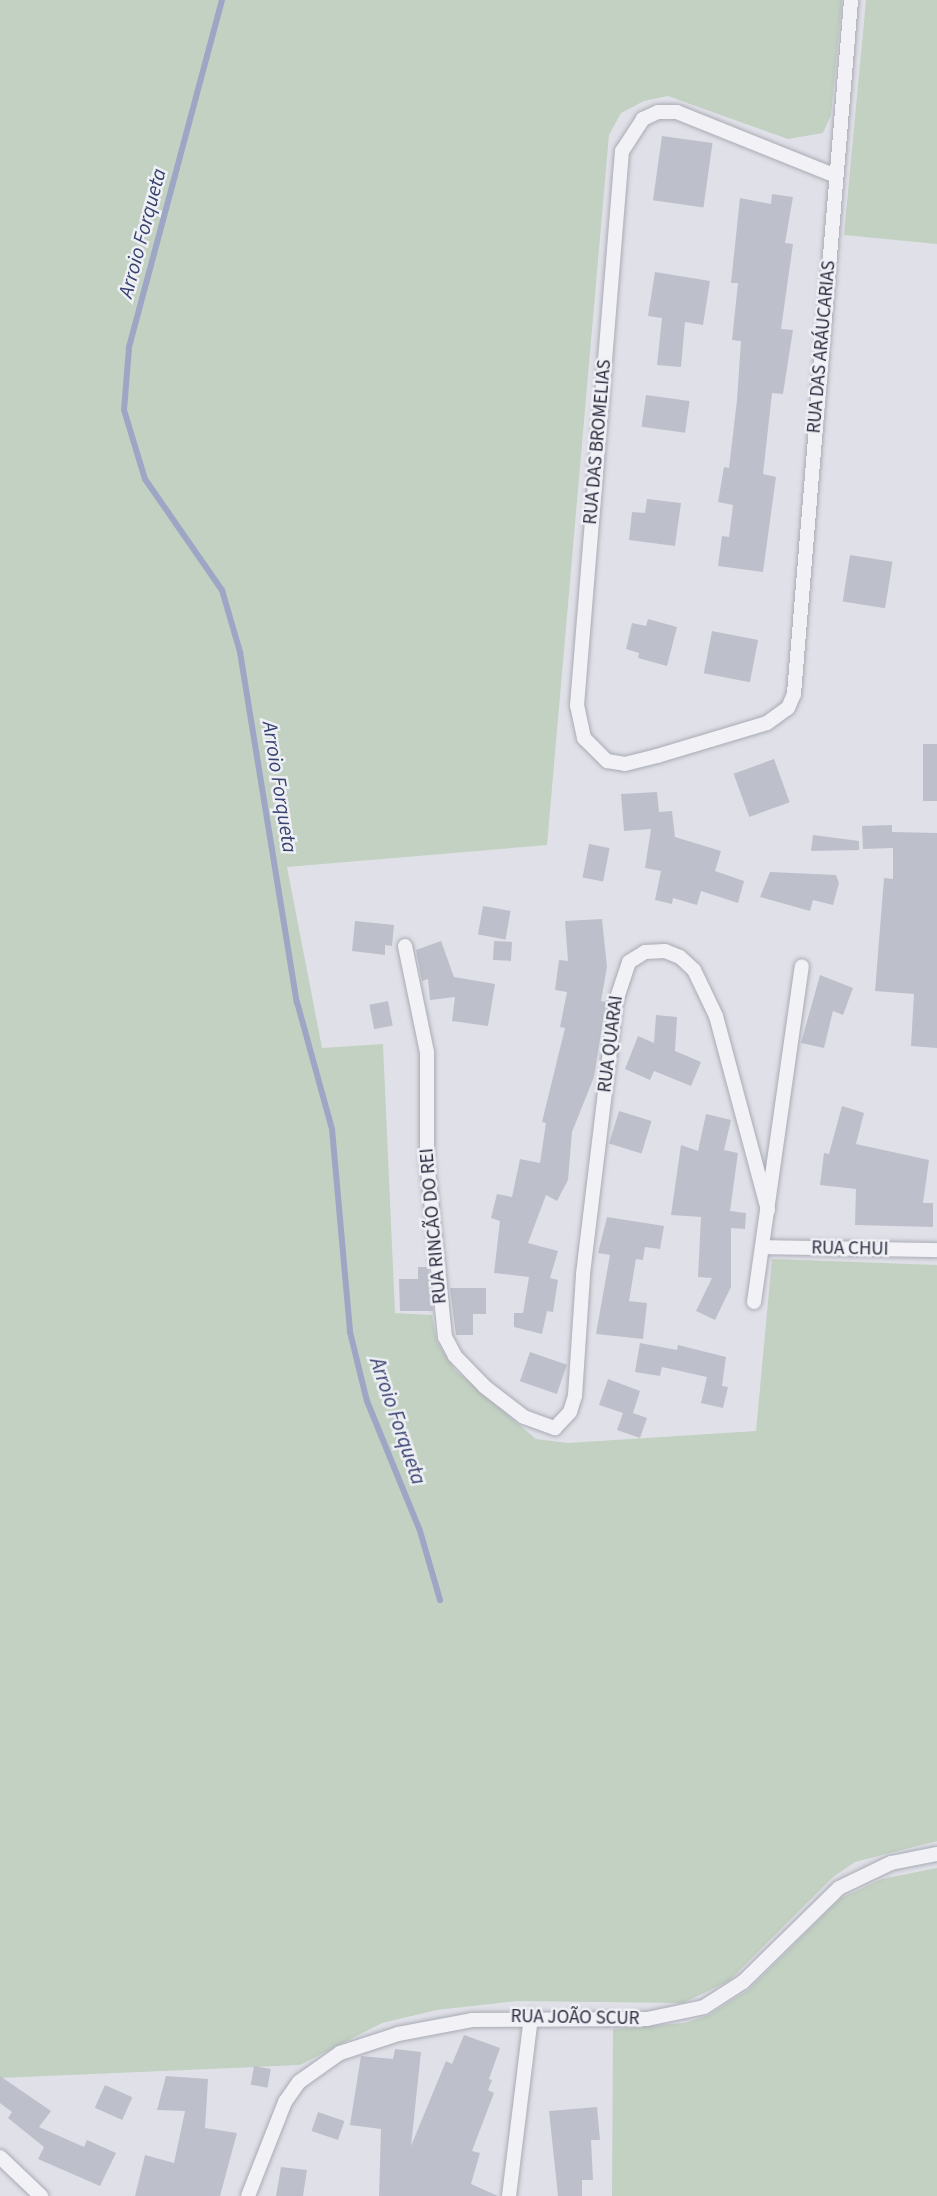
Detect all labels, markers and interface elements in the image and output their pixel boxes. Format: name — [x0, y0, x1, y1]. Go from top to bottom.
water label: Arroio Forqueta — [113, 166, 171, 300]
street label: RUA DAS ARÁUCARIAS — [803, 260, 841, 434]
street label: RUA DAS BROMELIAS — [579, 358, 617, 526]
water label: Arroio Forqueta — [257, 719, 303, 855]
street label: RUA QUARAI — [594, 994, 628, 1094]
street label: RUA RINCÃO DO REI — [416, 1147, 452, 1305]
street label: RUA CHUI — [811, 1237, 889, 1261]
water label: Arroio Forqueta — [364, 1354, 432, 1488]
street label: RUA JOÃO SCUR — [510, 2005, 640, 2031]

